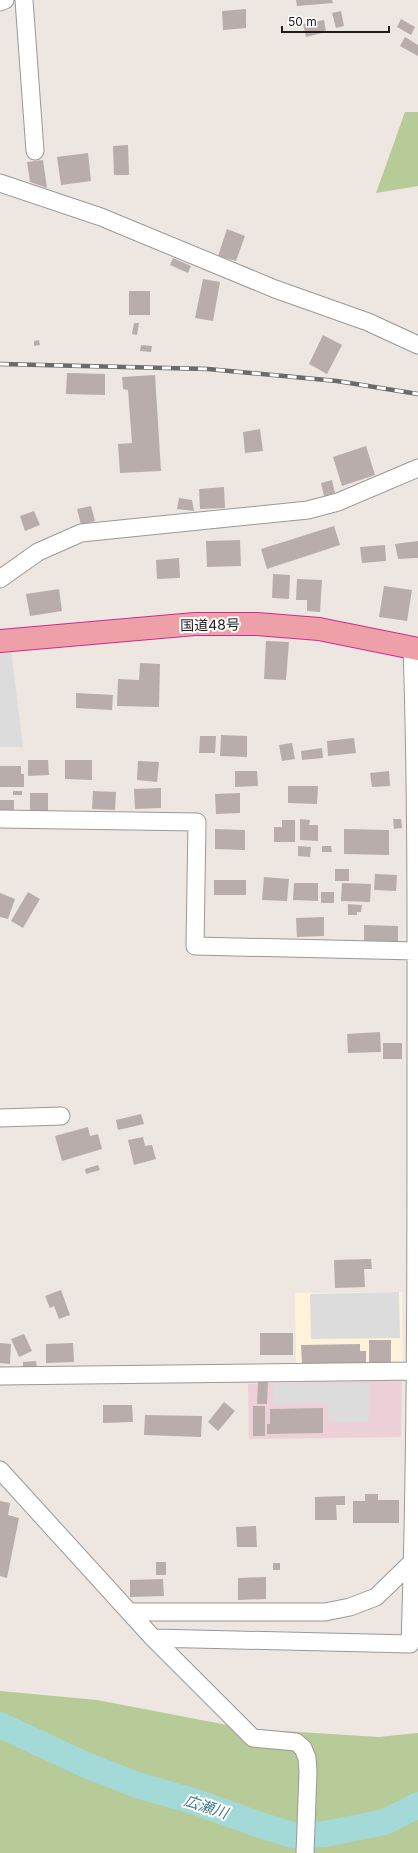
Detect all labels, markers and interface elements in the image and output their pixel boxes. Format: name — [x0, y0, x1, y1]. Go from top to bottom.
scale bar — [282, 8, 389, 34]
text: 50 m — [288, 14, 317, 29]
street label: 国道48号 — [180, 615, 240, 634]
water label: 広瀬川 — [182, 1791, 232, 1823]

